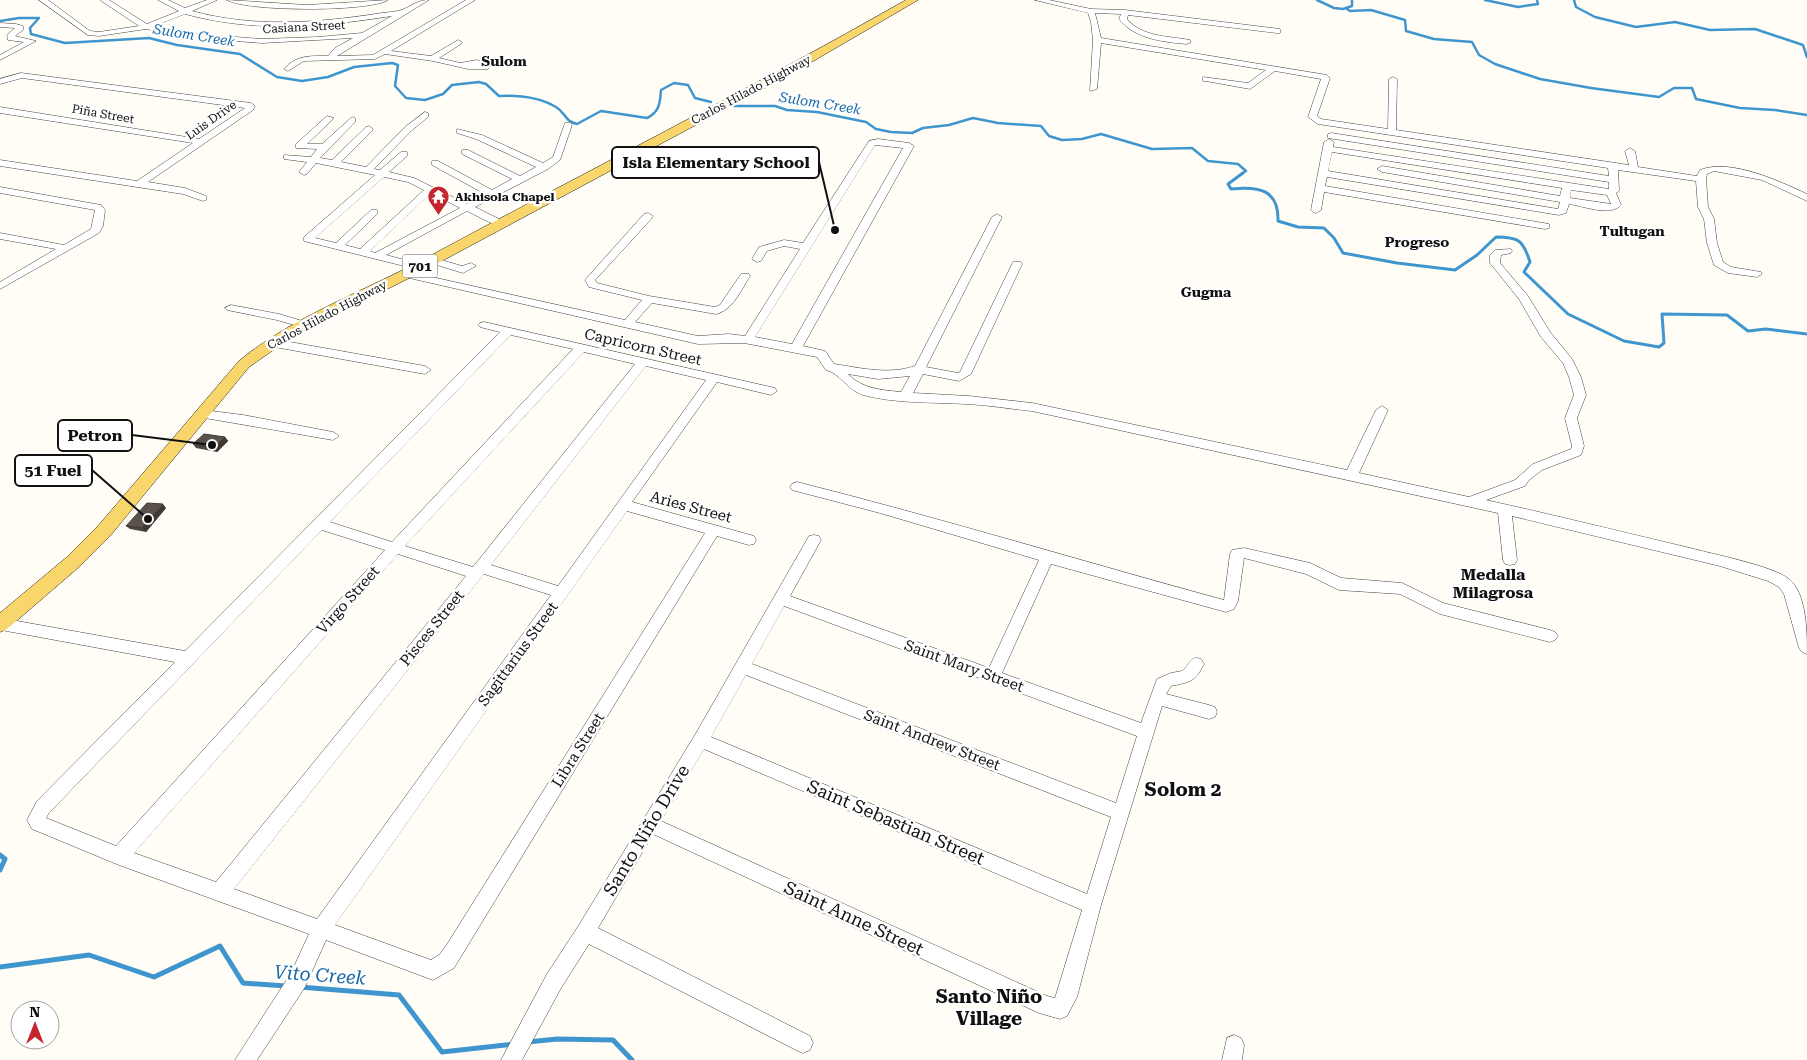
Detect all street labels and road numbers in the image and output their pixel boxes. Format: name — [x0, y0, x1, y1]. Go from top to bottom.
street label: Casiana Street — [262, 18, 346, 36]
street label: Carlos Hilado Highway — [689, 52, 814, 127]
street label: Luis Drive — [183, 97, 239, 143]
street label: Piña Street — [71, 102, 136, 126]
road number: 701 — [402, 255, 438, 278]
street label: Carlos Hilado Highway — [265, 277, 390, 352]
street label: Capricorn Street — [583, 325, 704, 369]
street label: Aries Street — [648, 487, 734, 527]
street label: Virgo Street — [313, 562, 384, 638]
street label: Pisces Street — [396, 586, 468, 669]
street label: Sagittarius Street — [474, 598, 562, 710]
street label: Saint Mary Street — [902, 636, 1027, 696]
street label: Saint Andrew Street — [861, 706, 1003, 774]
street label: Libra Street — [548, 709, 608, 791]
street label: Santo Niño Drive — [599, 761, 693, 899]
street label: Saint Sebastian Street — [804, 775, 988, 869]
street label: Saint Anne Street — [781, 876, 927, 960]

